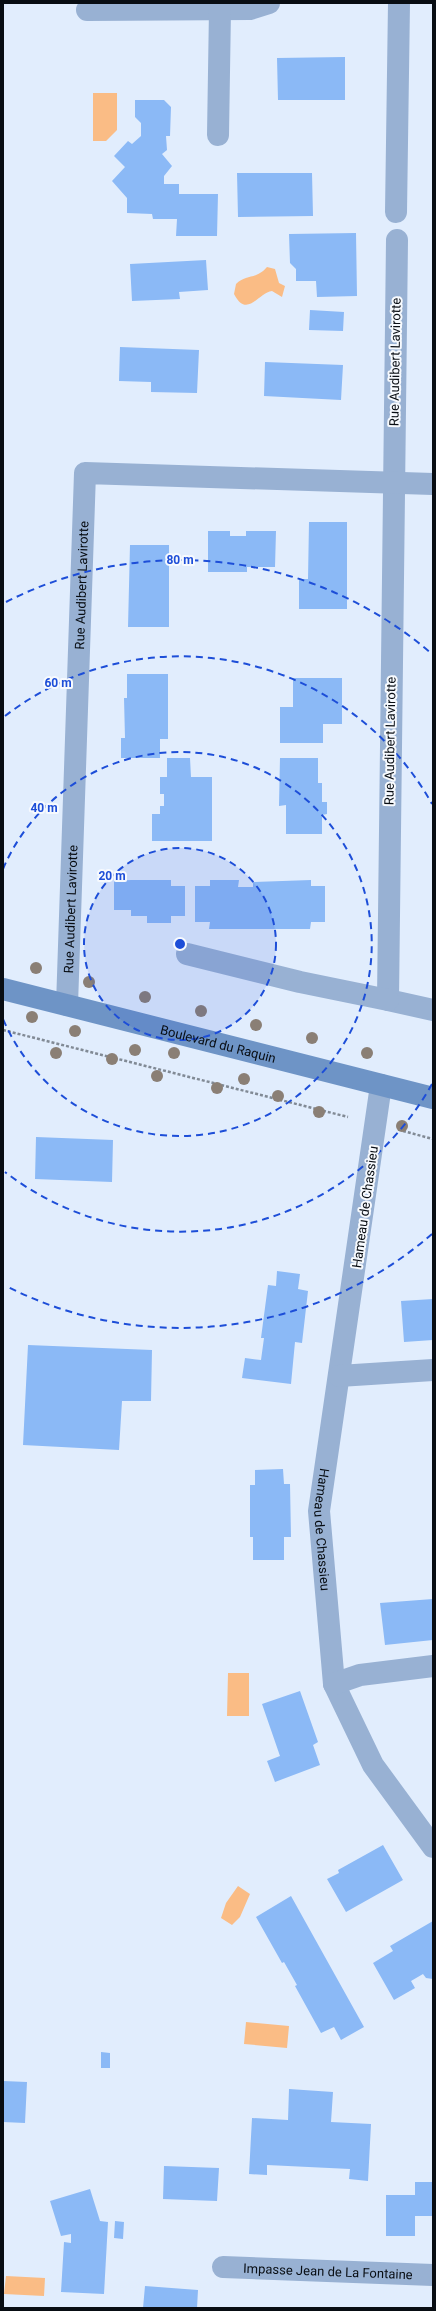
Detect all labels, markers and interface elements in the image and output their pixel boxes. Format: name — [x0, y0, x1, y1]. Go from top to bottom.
street label: Rue Audibert Lavirotte — [386, 298, 404, 426]
street label: Rue Audibert Lavirotte — [72, 521, 91, 650]
text: 80 m — [166, 553, 194, 567]
text: 60 m — [44, 676, 72, 690]
street label: Rue Audibert Lavirotte — [381, 677, 399, 805]
text: 40 m — [30, 801, 58, 815]
street label: Rue Audibert Lavirotte — [61, 844, 80, 974]
text: 20 m — [98, 869, 126, 883]
centre of rings — [173, 937, 187, 951]
street label: Boulevard du Raquin — [159, 1022, 278, 1065]
street label: Hameau de Chassieu — [349, 1145, 381, 1269]
street label: Hameau de Chassieu — [311, 1467, 333, 1591]
street label: Impasse Jean de La Fontaine — [243, 2260, 413, 2282]

